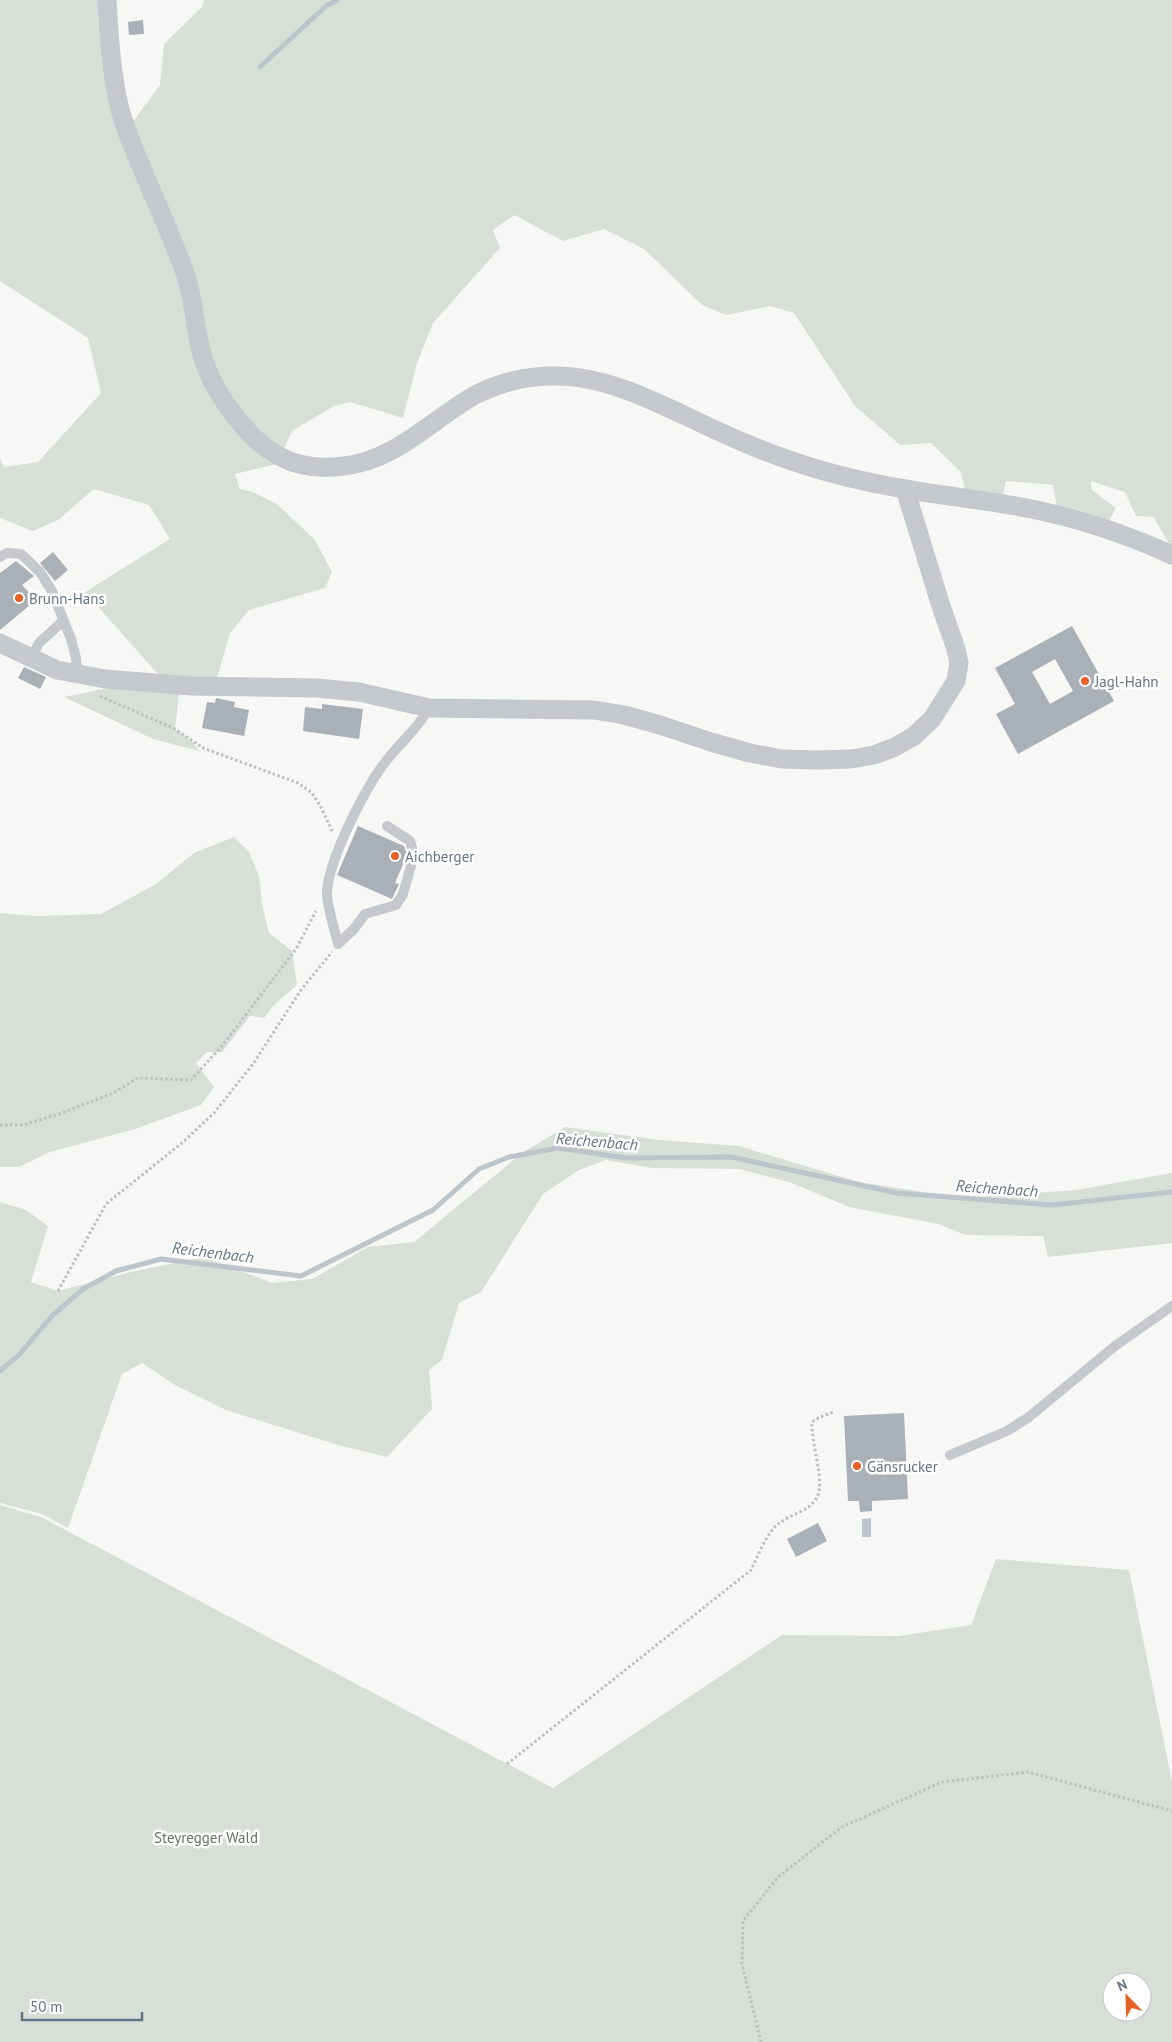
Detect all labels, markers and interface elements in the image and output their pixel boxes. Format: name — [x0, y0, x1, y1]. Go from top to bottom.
place label: Brunn-Hans — [29, 589, 105, 608]
marker: Brunn-Hans — [13, 592, 25, 604]
place label: Jagl-Hahn — [1094, 672, 1159, 691]
marker: Jagl-Hahn — [1079, 675, 1091, 687]
place label: Aichberger — [405, 847, 474, 866]
marker: Aichberger — [389, 850, 401, 862]
water label: Reichenbach — [555, 1127, 639, 1155]
water label: Reichenbach — [955, 1175, 1039, 1201]
water label: Reichenbach — [171, 1237, 255, 1267]
place label: Gänsrucker — [867, 1457, 938, 1476]
marker: Gänsrucker — [851, 1460, 863, 1472]
park label: Steyregger Wald — [154, 1828, 258, 1847]
north arrow — [1102, 1972, 1152, 2022]
text: N — [1114, 1975, 1130, 1995]
scale bar — [22, 1990, 142, 2022]
text: 50 m — [30, 1997, 63, 2016]

